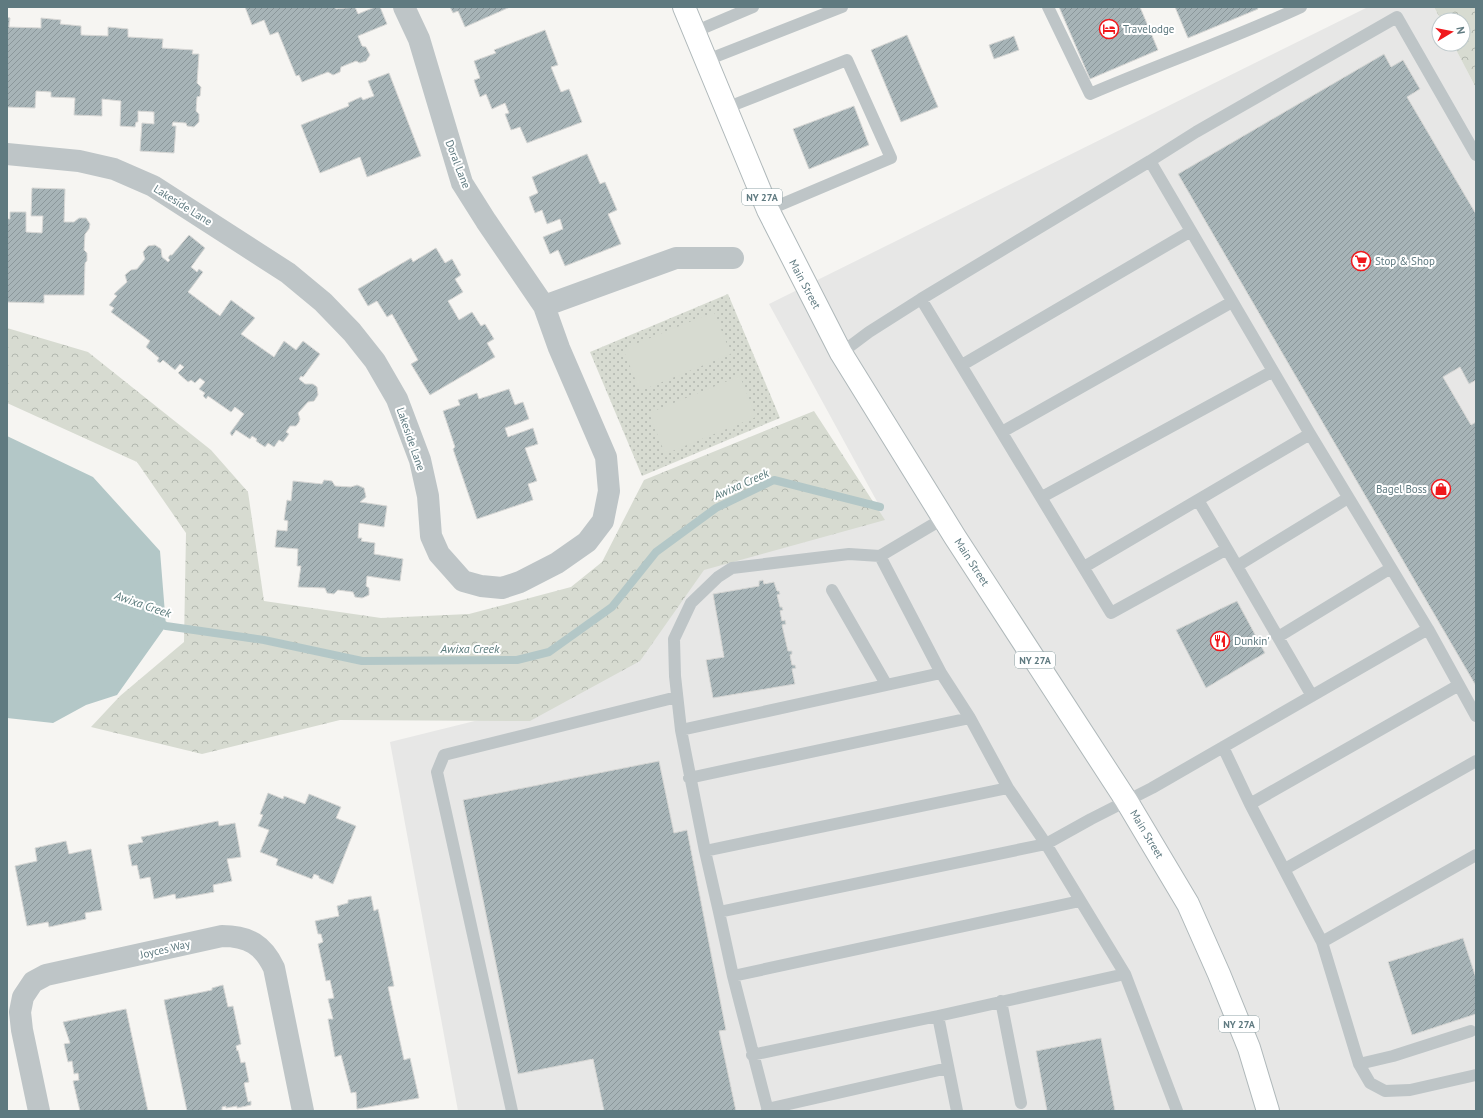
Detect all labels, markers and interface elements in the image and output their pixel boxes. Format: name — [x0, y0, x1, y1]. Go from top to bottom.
north arrow — [1431, 12, 1471, 52]
hotel icon: Travelodge — [1098, 18, 1120, 40]
place label: Travelodge — [1123, 22, 1175, 36]
text: N — [1453, 25, 1468, 35]
street label: Doral Lane — [442, 138, 474, 191]
street label: Lakeside Lane — [151, 182, 215, 229]
road number: NY 27A — [742, 189, 782, 205]
supermarket icon: Stop & Shop — [1350, 250, 1372, 272]
place label: Stop & Shop — [1375, 254, 1435, 268]
street label: Main Street — [786, 257, 824, 311]
street label: Lakeside Lane — [394, 405, 429, 473]
water label: Awixa Creek — [710, 465, 772, 503]
shop icon: Bagel Boss — [1430, 478, 1452, 500]
place label: Bagel Boss — [1376, 482, 1427, 496]
street label: Main Street — [951, 535, 993, 589]
water label: Awixa Creek — [112, 587, 174, 621]
restaurant icon: Dunkin' — [1209, 630, 1231, 652]
place label: Dunkin' — [1234, 634, 1270, 648]
water label: Awixa Creek — [440, 641, 500, 656]
road number: NY 27A — [1015, 652, 1055, 668]
street label: Main Street — [1127, 807, 1167, 861]
street label: Joyces Way — [138, 936, 192, 962]
road number: NY 27A — [1219, 1016, 1259, 1032]

